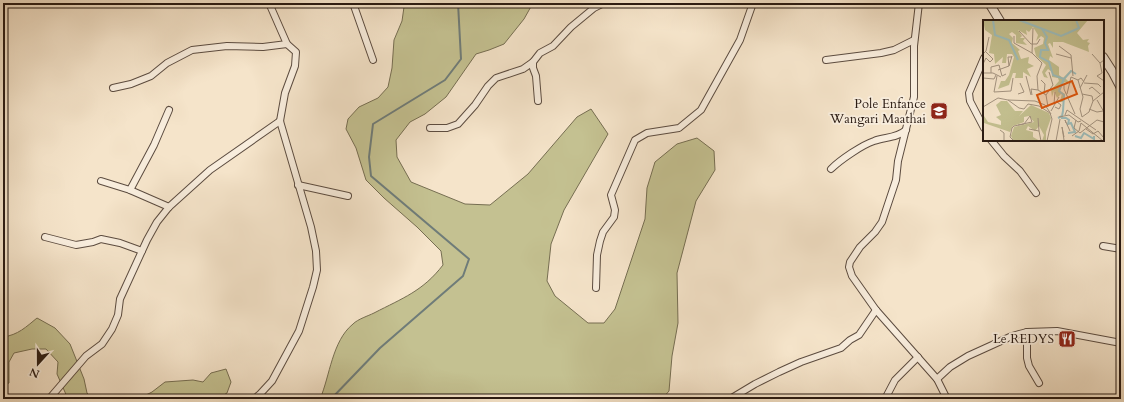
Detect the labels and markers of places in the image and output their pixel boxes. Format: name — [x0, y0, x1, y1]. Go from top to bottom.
place label: Pole Enfance Wangari Maathai — [829, 95, 926, 128]
school or university icon: Pole Enfance Wangari Maathai — [929, 101, 949, 121]
restaurant icon: Le REDYS — [1057, 329, 1077, 349]
place label: Le REDYS — [993, 330, 1054, 348]

